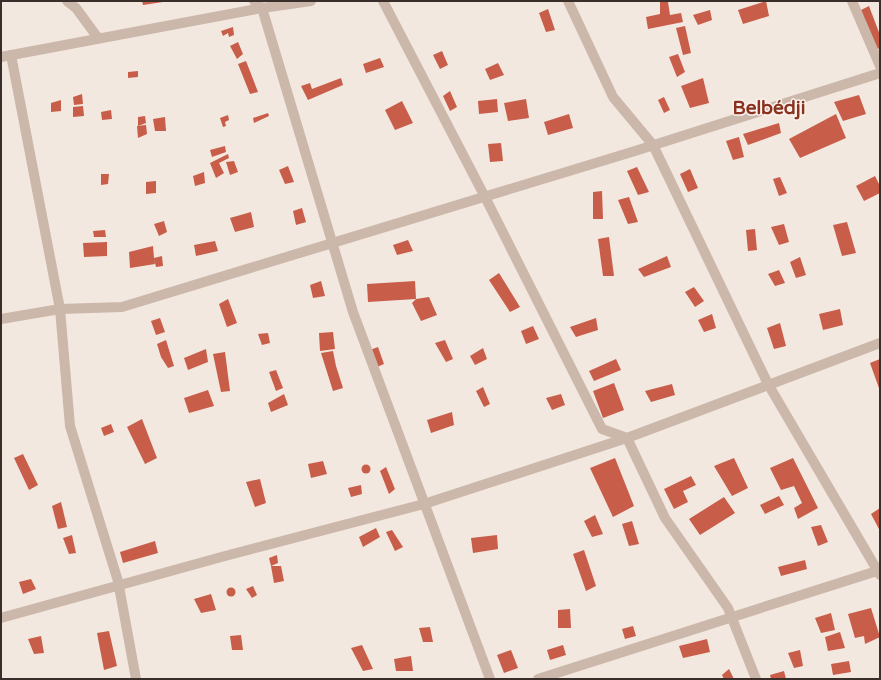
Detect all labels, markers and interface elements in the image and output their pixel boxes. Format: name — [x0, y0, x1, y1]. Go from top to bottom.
district label: Belbédji — [733, 97, 805, 120]

